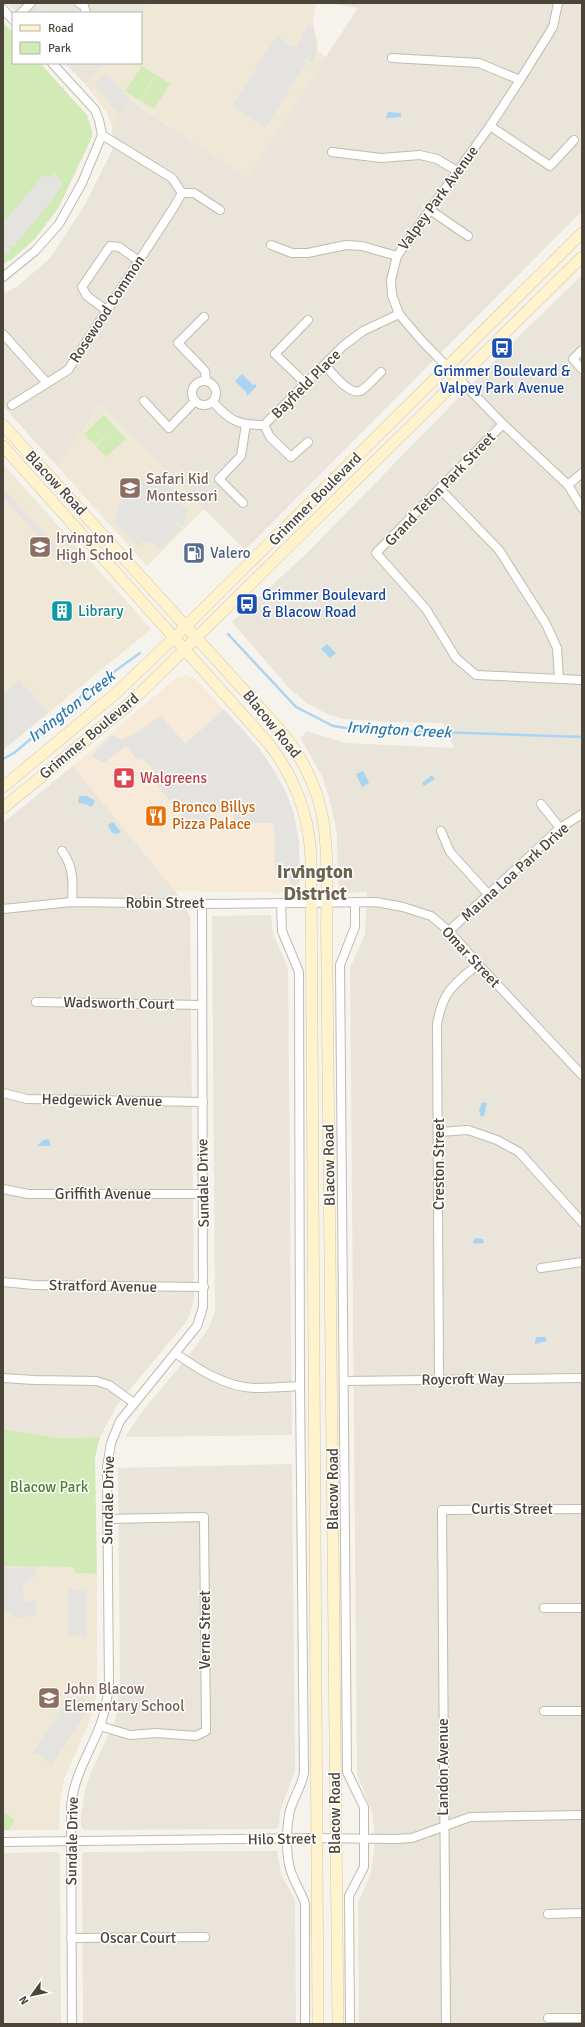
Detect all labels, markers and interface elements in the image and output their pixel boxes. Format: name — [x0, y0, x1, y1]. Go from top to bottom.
legend — [12, 12, 142, 64]
text: Road — [48, 21, 74, 36]
text: Park — [48, 41, 71, 56]
street label: Valpey Park Avenue — [394, 142, 482, 254]
street label: Rosewood Common — [66, 252, 148, 366]
bus stop icon: Grimmer Boulevard & Valpey Park Avenue — [489, 335, 515, 361]
street label: Bayfield Place — [268, 346, 344, 422]
place label: Grimmer Boulevard & Valpey Park Avenue — [434, 362, 571, 397]
street label: Grand Teton Park Street — [381, 428, 499, 550]
street label: Blacow Road — [21, 447, 91, 519]
street label: Grimmer Boulevard — [265, 449, 365, 549]
place label: Safari Kid Montessori — [146, 470, 217, 505]
school or university icon: Safari Kid Montessori — [117, 475, 143, 501]
place label: Irvington High School — [56, 529, 133, 564]
school or university icon: Irvington High School — [27, 534, 53, 560]
fuel station icon: Valero — [181, 540, 207, 566]
place label: Valero — [210, 544, 251, 562]
place label: Grimmer Boulevard & Blacow Road — [262, 586, 386, 621]
bus stop icon: Grimmer Boulevard & Blacow Road — [234, 591, 260, 617]
building icon: Library — [49, 598, 75, 624]
place label: Library — [78, 602, 123, 620]
water label: Irvington Creek — [24, 665, 121, 747]
street label: Blacow Road — [239, 686, 305, 762]
street label: Grimmer Boulevard — [36, 689, 142, 783]
water label: Irvington Creek — [346, 717, 454, 743]
pharmacy icon: Walgreens — [111, 765, 137, 791]
place label: Walgreens — [140, 769, 207, 787]
place label: Bronco Billys Pizza Palace — [172, 798, 256, 833]
restaurant icon: Bronco Billys Pizza Palace — [143, 803, 169, 829]
street label: Mauna Loa Park Drive — [457, 819, 573, 925]
district label: Irvington District — [277, 860, 353, 906]
street label: Robin Street — [125, 894, 205, 912]
street label: Omar Street — [438, 923, 504, 991]
street label: Wadsworth Court — [63, 993, 175, 1013]
street label: Hedgewick Avenue — [41, 1090, 163, 1110]
street label: Creston Street — [430, 1118, 448, 1210]
street label: Blacow Road — [319, 1124, 339, 1206]
street label: Sundale Drive — [193, 1138, 213, 1228]
street label: Griffith Avenue — [55, 1185, 151, 1203]
street label: Stratford Avenue — [49, 1276, 157, 1296]
street label: Roycroft Way — [421, 1369, 505, 1389]
street label: Blacow Road — [324, 1448, 342, 1530]
street label: Sundale Drive — [98, 1455, 118, 1545]
park label: Blacow Park — [10, 1478, 89, 1496]
street label: Curtis Street — [471, 1500, 553, 1518]
street label: Verne Street — [196, 1591, 214, 1669]
place label: John Blacow Elementary School — [64, 1680, 185, 1715]
school or university icon: John Blacow Elementary School — [36, 1685, 62, 1711]
street label: Landon Avenue — [434, 1718, 452, 1816]
street label: Blacow Road — [326, 1772, 344, 1854]
street label: Sundale Drive — [62, 1796, 82, 1886]
street label: Hilo Street — [248, 1829, 316, 1849]
street label: Oscar Court — [100, 1929, 176, 1947]
north arrow — [12, 1975, 52, 2015]
text: N — [16, 1993, 32, 2007]

